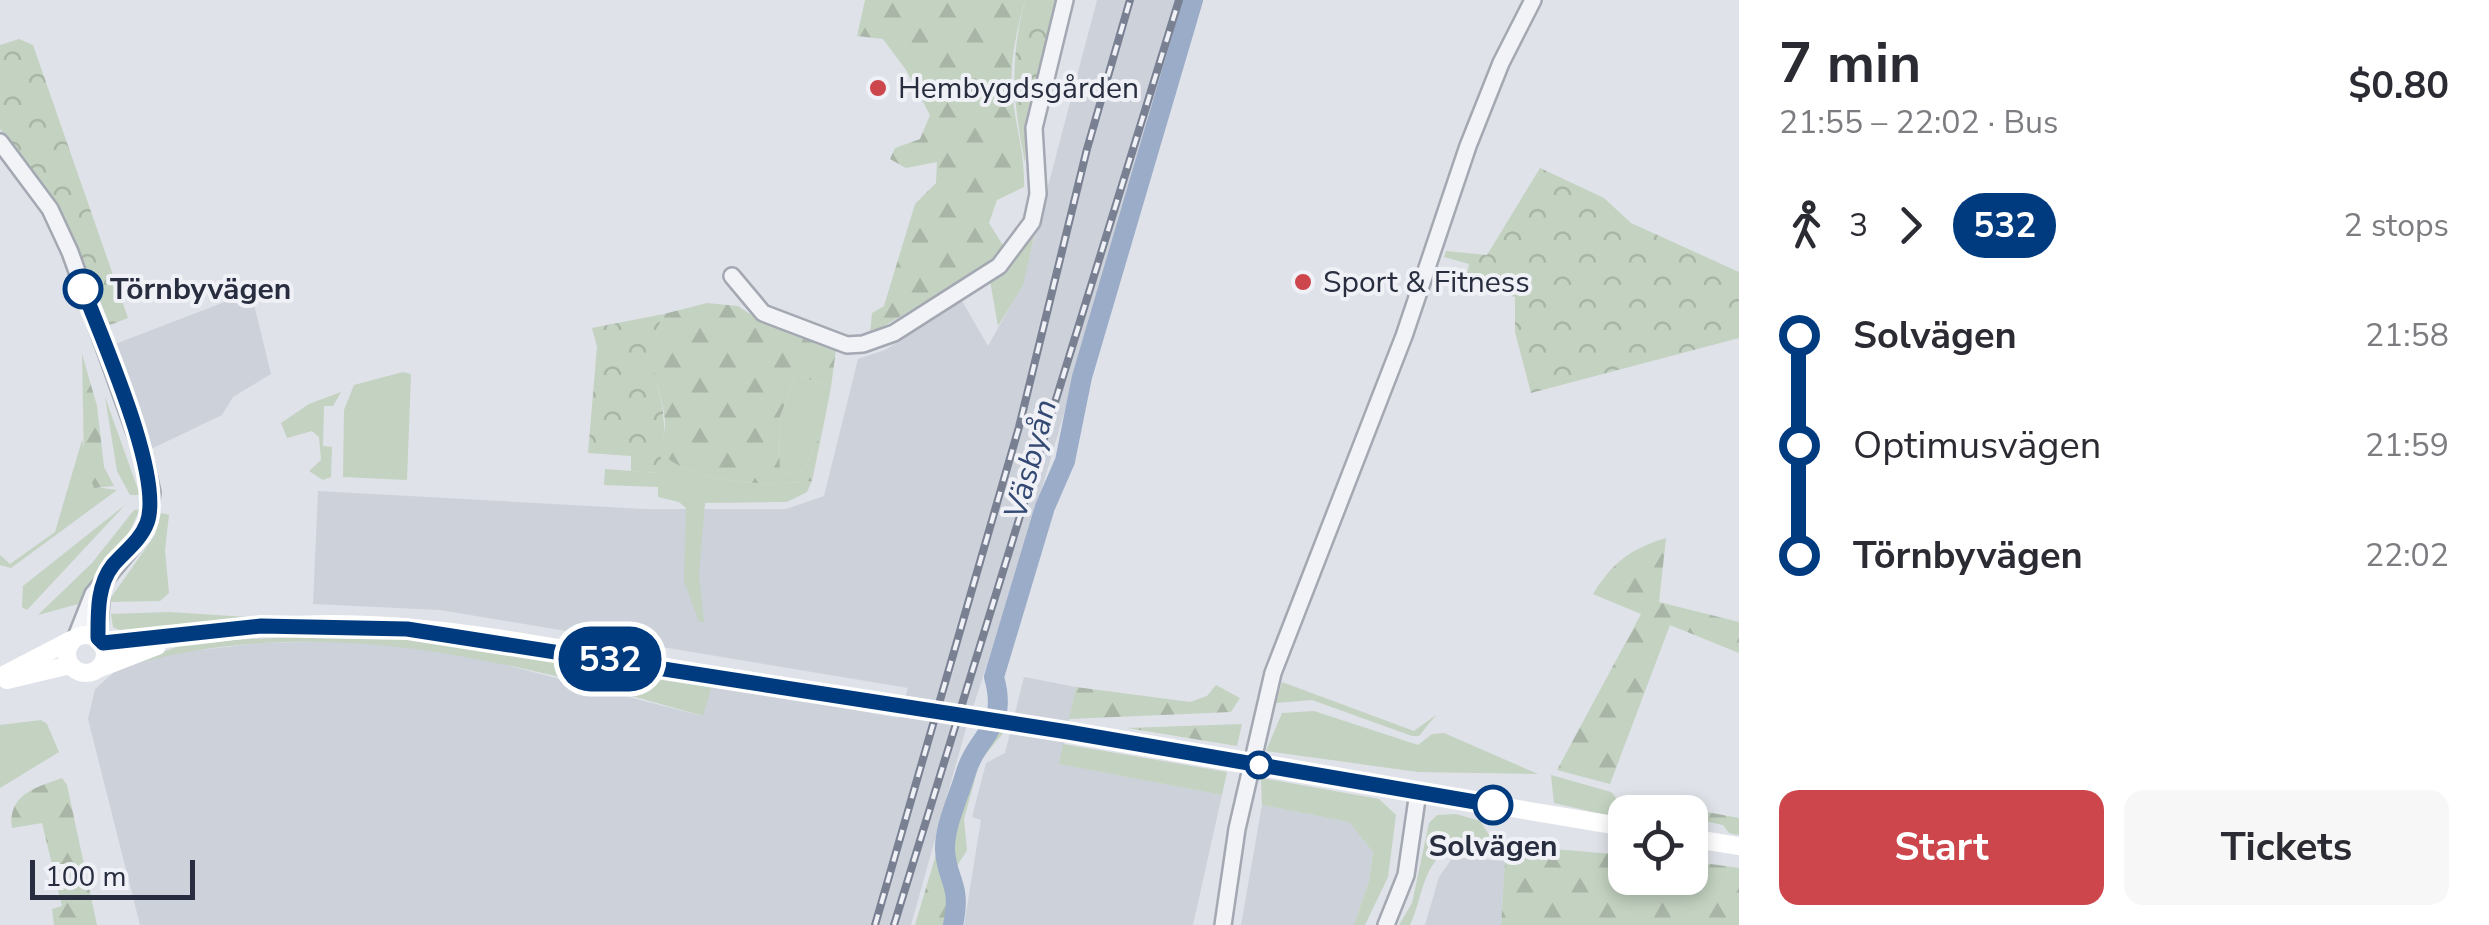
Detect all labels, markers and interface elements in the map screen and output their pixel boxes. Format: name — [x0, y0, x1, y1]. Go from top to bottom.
text: 7 min — [1779, 26, 1921, 101]
text: $0.80 — [2348, 60, 2449, 111]
place label: Hembygdsgården — [898, 68, 1139, 109]
marker: Hembygdsgården — [867, 77, 889, 99]
text: 21:55 – 22:02 · Bus — [1779, 101, 2058, 144]
icon: walk — [1779, 198, 1834, 253]
icon: forward — [1883, 198, 1938, 253]
text: 532 — [1973, 202, 2036, 249]
text: 3 — [1849, 204, 1868, 247]
text: 2 stops — [2343, 204, 2449, 247]
place label: Sport & Fitness — [1323, 262, 1530, 303]
place label: Törnbyvägen — [110, 269, 291, 310]
marker: Törnbyvägen — [64, 270, 102, 308]
marker: Sport & Fitness — [1292, 271, 1314, 293]
text: Solvägen — [1853, 310, 2017, 361]
text: 21:58 — [2365, 314, 2449, 357]
water label: Väsbyån — [994, 395, 1067, 524]
text: Optimusvägen — [1853, 420, 2101, 471]
text: 21:59 — [2365, 424, 2449, 467]
text: Törnbyvägen — [1853, 530, 2083, 581]
text: 22:02 — [2365, 534, 2449, 577]
line badge: 532 — [552, 626, 668, 692]
text: 532 — [578, 636, 642, 683]
unlabelled marker — [1246, 752, 1272, 778]
marker: Solvägen — [1474, 786, 1512, 824]
button: Start — [1779, 790, 2104, 905]
button: Tickets — [2124, 790, 2449, 905]
map controls — [1608, 795, 1708, 895]
button: locate — [1608, 795, 1708, 895]
place label: Solvägen — [1428, 826, 1558, 867]
scale bar — [30, 855, 195, 900]
text: 100 m — [45, 858, 127, 896]

